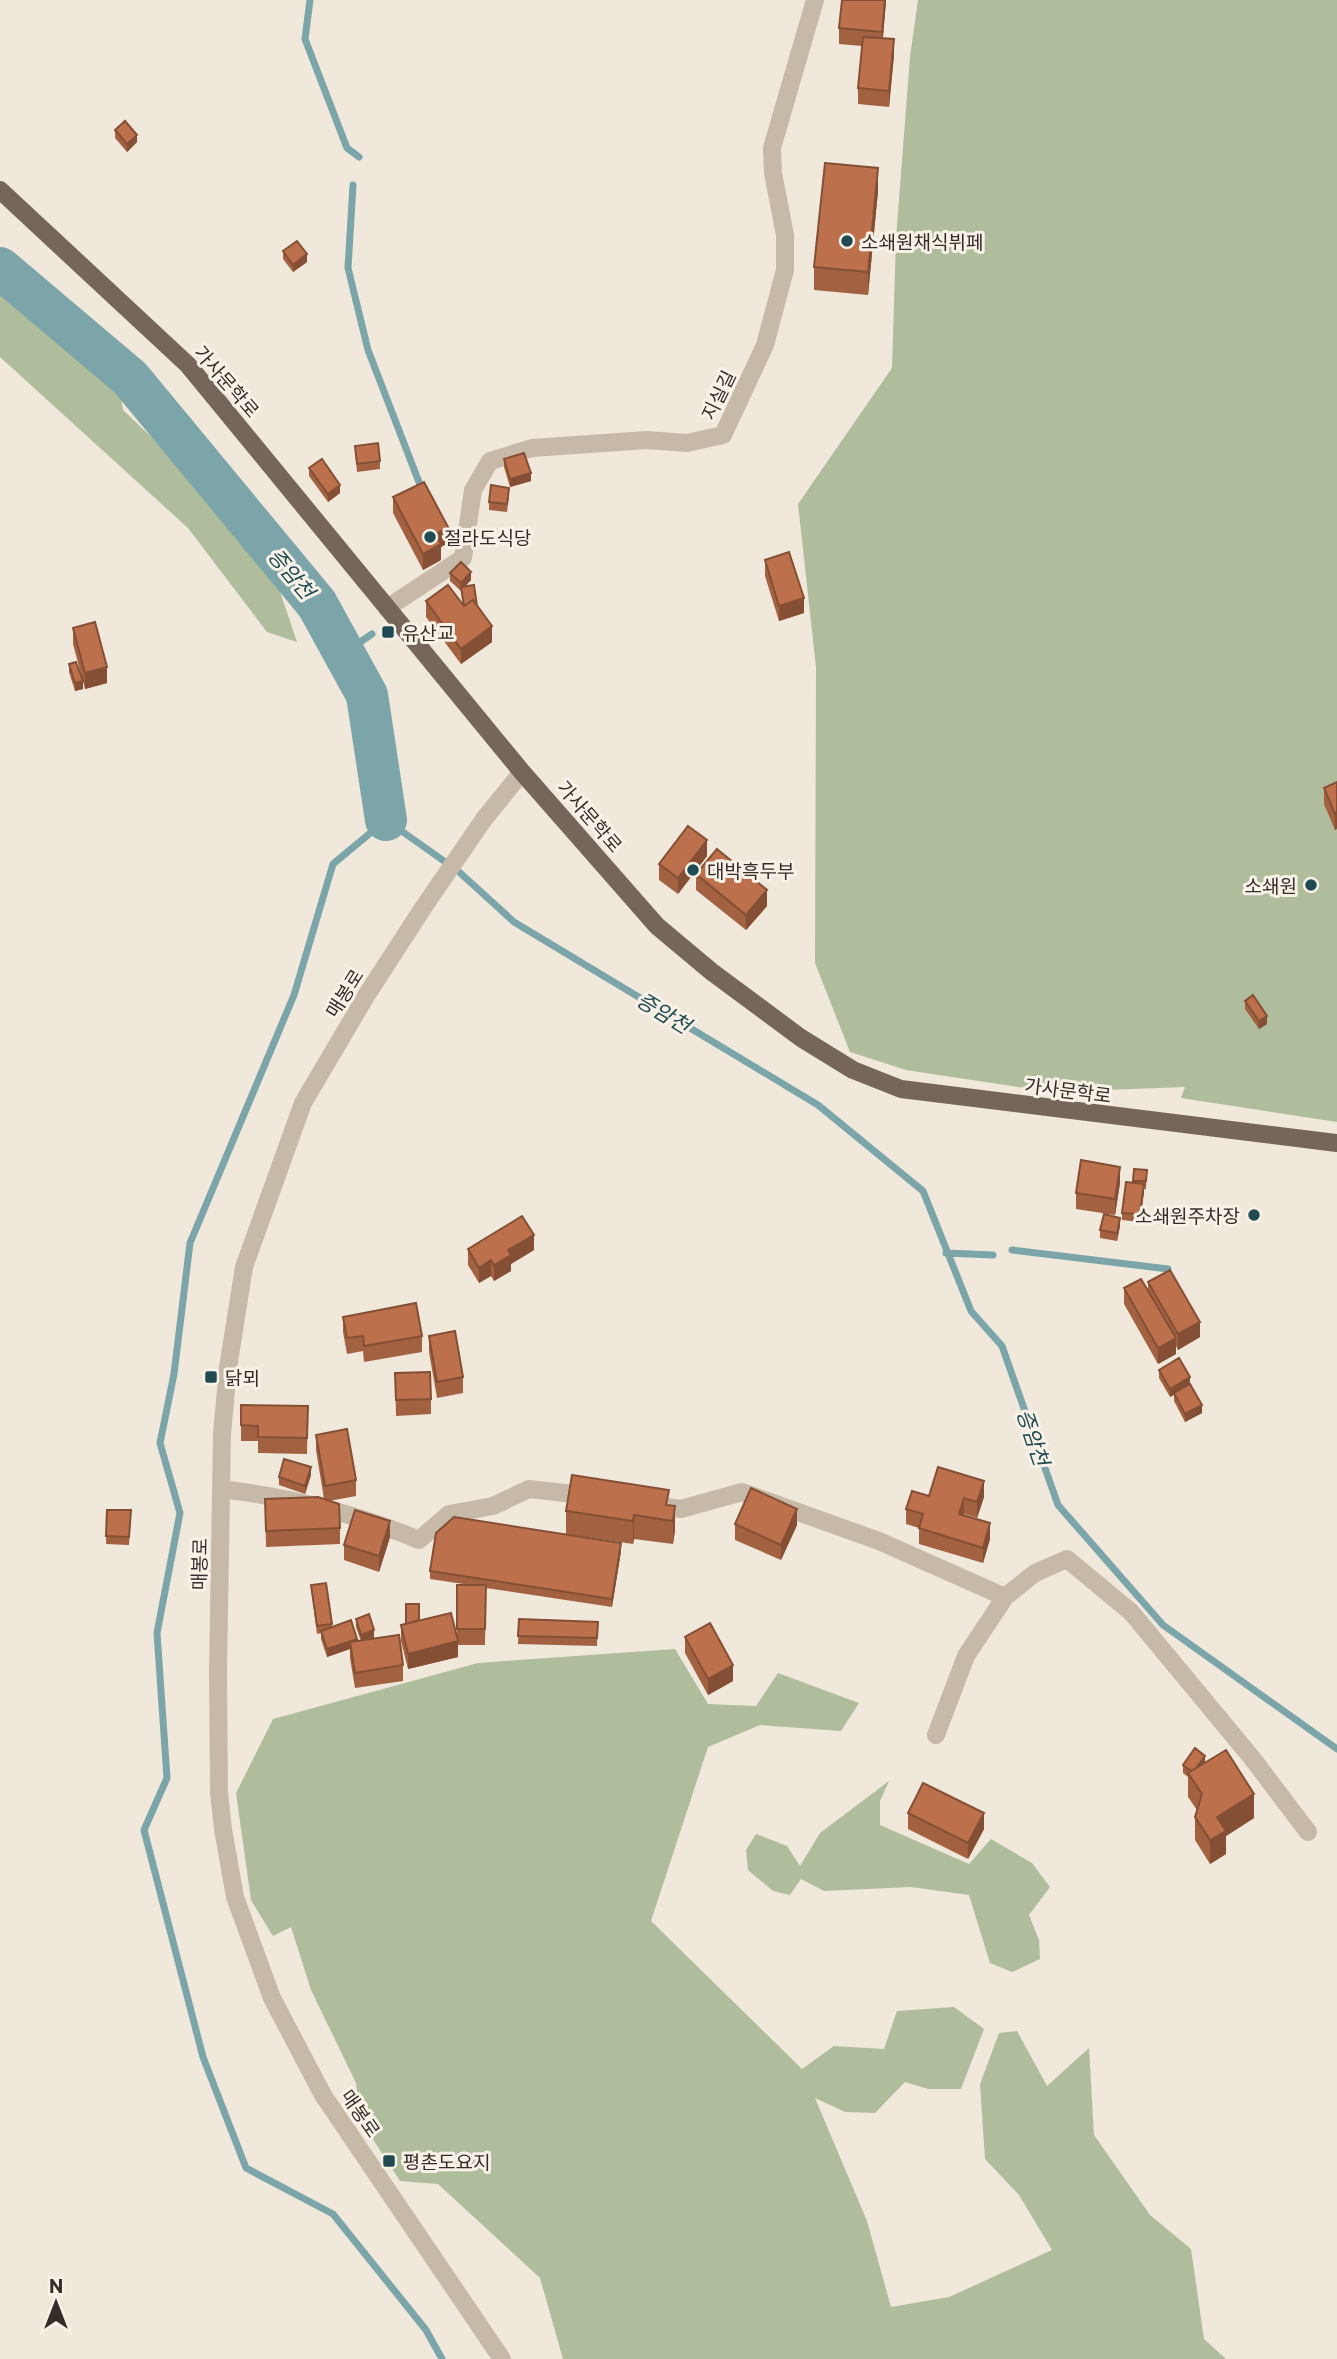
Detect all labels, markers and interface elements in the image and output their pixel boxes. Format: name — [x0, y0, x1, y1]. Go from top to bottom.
place label: 소쇄원채식뷔페 — [861, 230, 983, 253]
marker: 소쇄원채식뷔페 — [839, 233, 855, 249]
street label: 가사문학로 — [190, 340, 264, 422]
street label: 지실길 — [696, 366, 740, 424]
place label: 절라도식당 — [444, 526, 531, 549]
marker: 절라도식당 — [422, 529, 438, 545]
water label: 증암천 — [264, 543, 322, 605]
place label: 유산교 — [402, 621, 454, 644]
marker: 유산교 — [380, 624, 396, 640]
street label: 가사문학로 — [553, 775, 627, 857]
place label: 대박흑두부 — [707, 859, 794, 882]
marker: 대박흑두부 — [685, 862, 701, 878]
place label: 소쇄원 — [1245, 874, 1297, 897]
marker: 소쇄원 — [1303, 877, 1319, 893]
street label: 매봉로 — [320, 965, 368, 1021]
water label: 증암천 — [633, 986, 698, 1039]
street label: 가사문학로 — [1023, 1073, 1113, 1107]
place label: 소쇄원주차장 — [1135, 1204, 1240, 1227]
marker: 소쇄원주차장 — [1246, 1207, 1262, 1223]
place label: 닭뫼 — [225, 1366, 260, 1389]
marker: 닭뫼 — [203, 1369, 219, 1385]
water label: 증암천 — [1013, 1406, 1056, 1471]
street label: 매봉로 — [187, 1538, 211, 1590]
street label: 매봉로 — [337, 2085, 385, 2141]
place label: 평촌도요지 — [403, 2150, 490, 2173]
marker: 평촌도요지 — [381, 2153, 397, 2169]
north arrow — [21, 2268, 91, 2338]
text: N — [49, 2274, 63, 2297]

